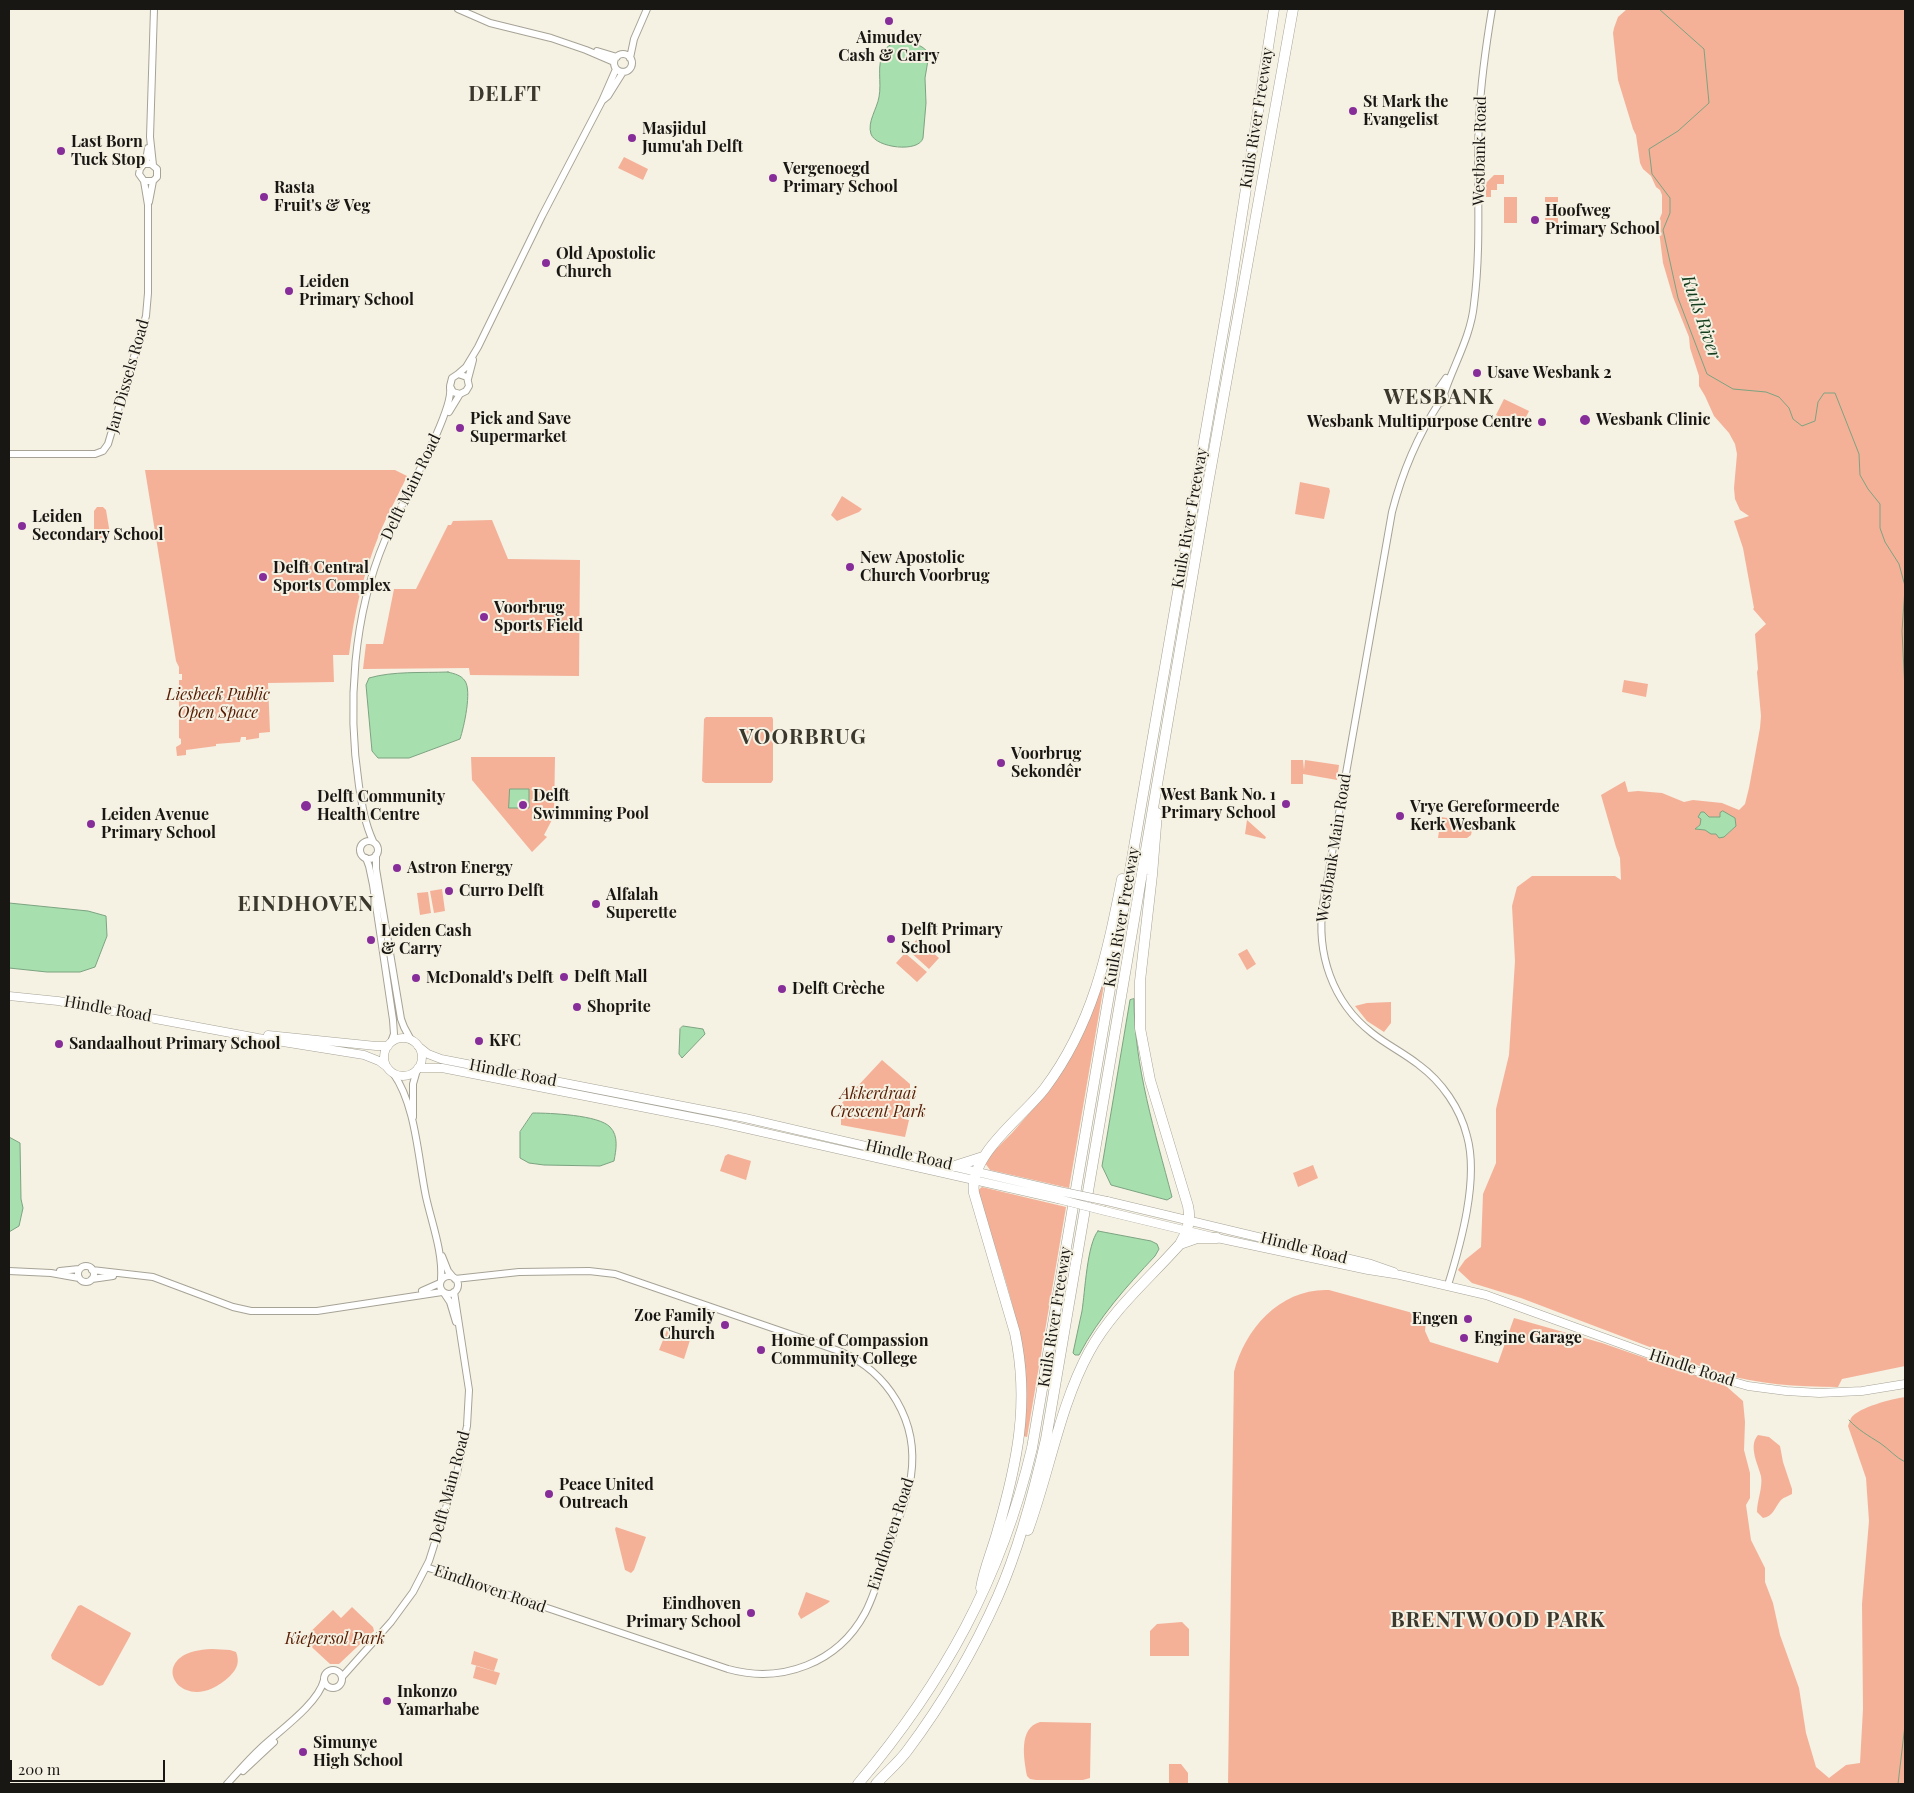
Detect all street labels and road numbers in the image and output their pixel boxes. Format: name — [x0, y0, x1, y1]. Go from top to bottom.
street label: Kuils River Freeway — [1236, 46, 1278, 190]
street label: Westbank Road — [1469, 96, 1491, 206]
street label: Jan Dissels Road — [103, 317, 153, 435]
street label: Delft Main Road — [377, 431, 445, 543]
street label: Kuils River Freeway — [1168, 446, 1212, 590]
street label: Westbank Main Road — [1313, 772, 1355, 924]
street label: Kuils River Freeway — [1100, 845, 1144, 989]
street label: Hindle Road — [63, 992, 153, 1026]
street label: Hindle Road — [468, 1055, 558, 1091]
street label: Hindle Road — [864, 1136, 954, 1174]
street label: Hindle Road — [1259, 1228, 1349, 1268]
street label: Kuils River Freeway — [1034, 1245, 1076, 1389]
street label: Hindle Road — [1647, 1345, 1737, 1391]
street label: Delft Main Road — [426, 1429, 474, 1545]
street label: Eindhoven Road — [864, 1475, 918, 1593]
street label: Eindhoven Road — [432, 1561, 548, 1617]

